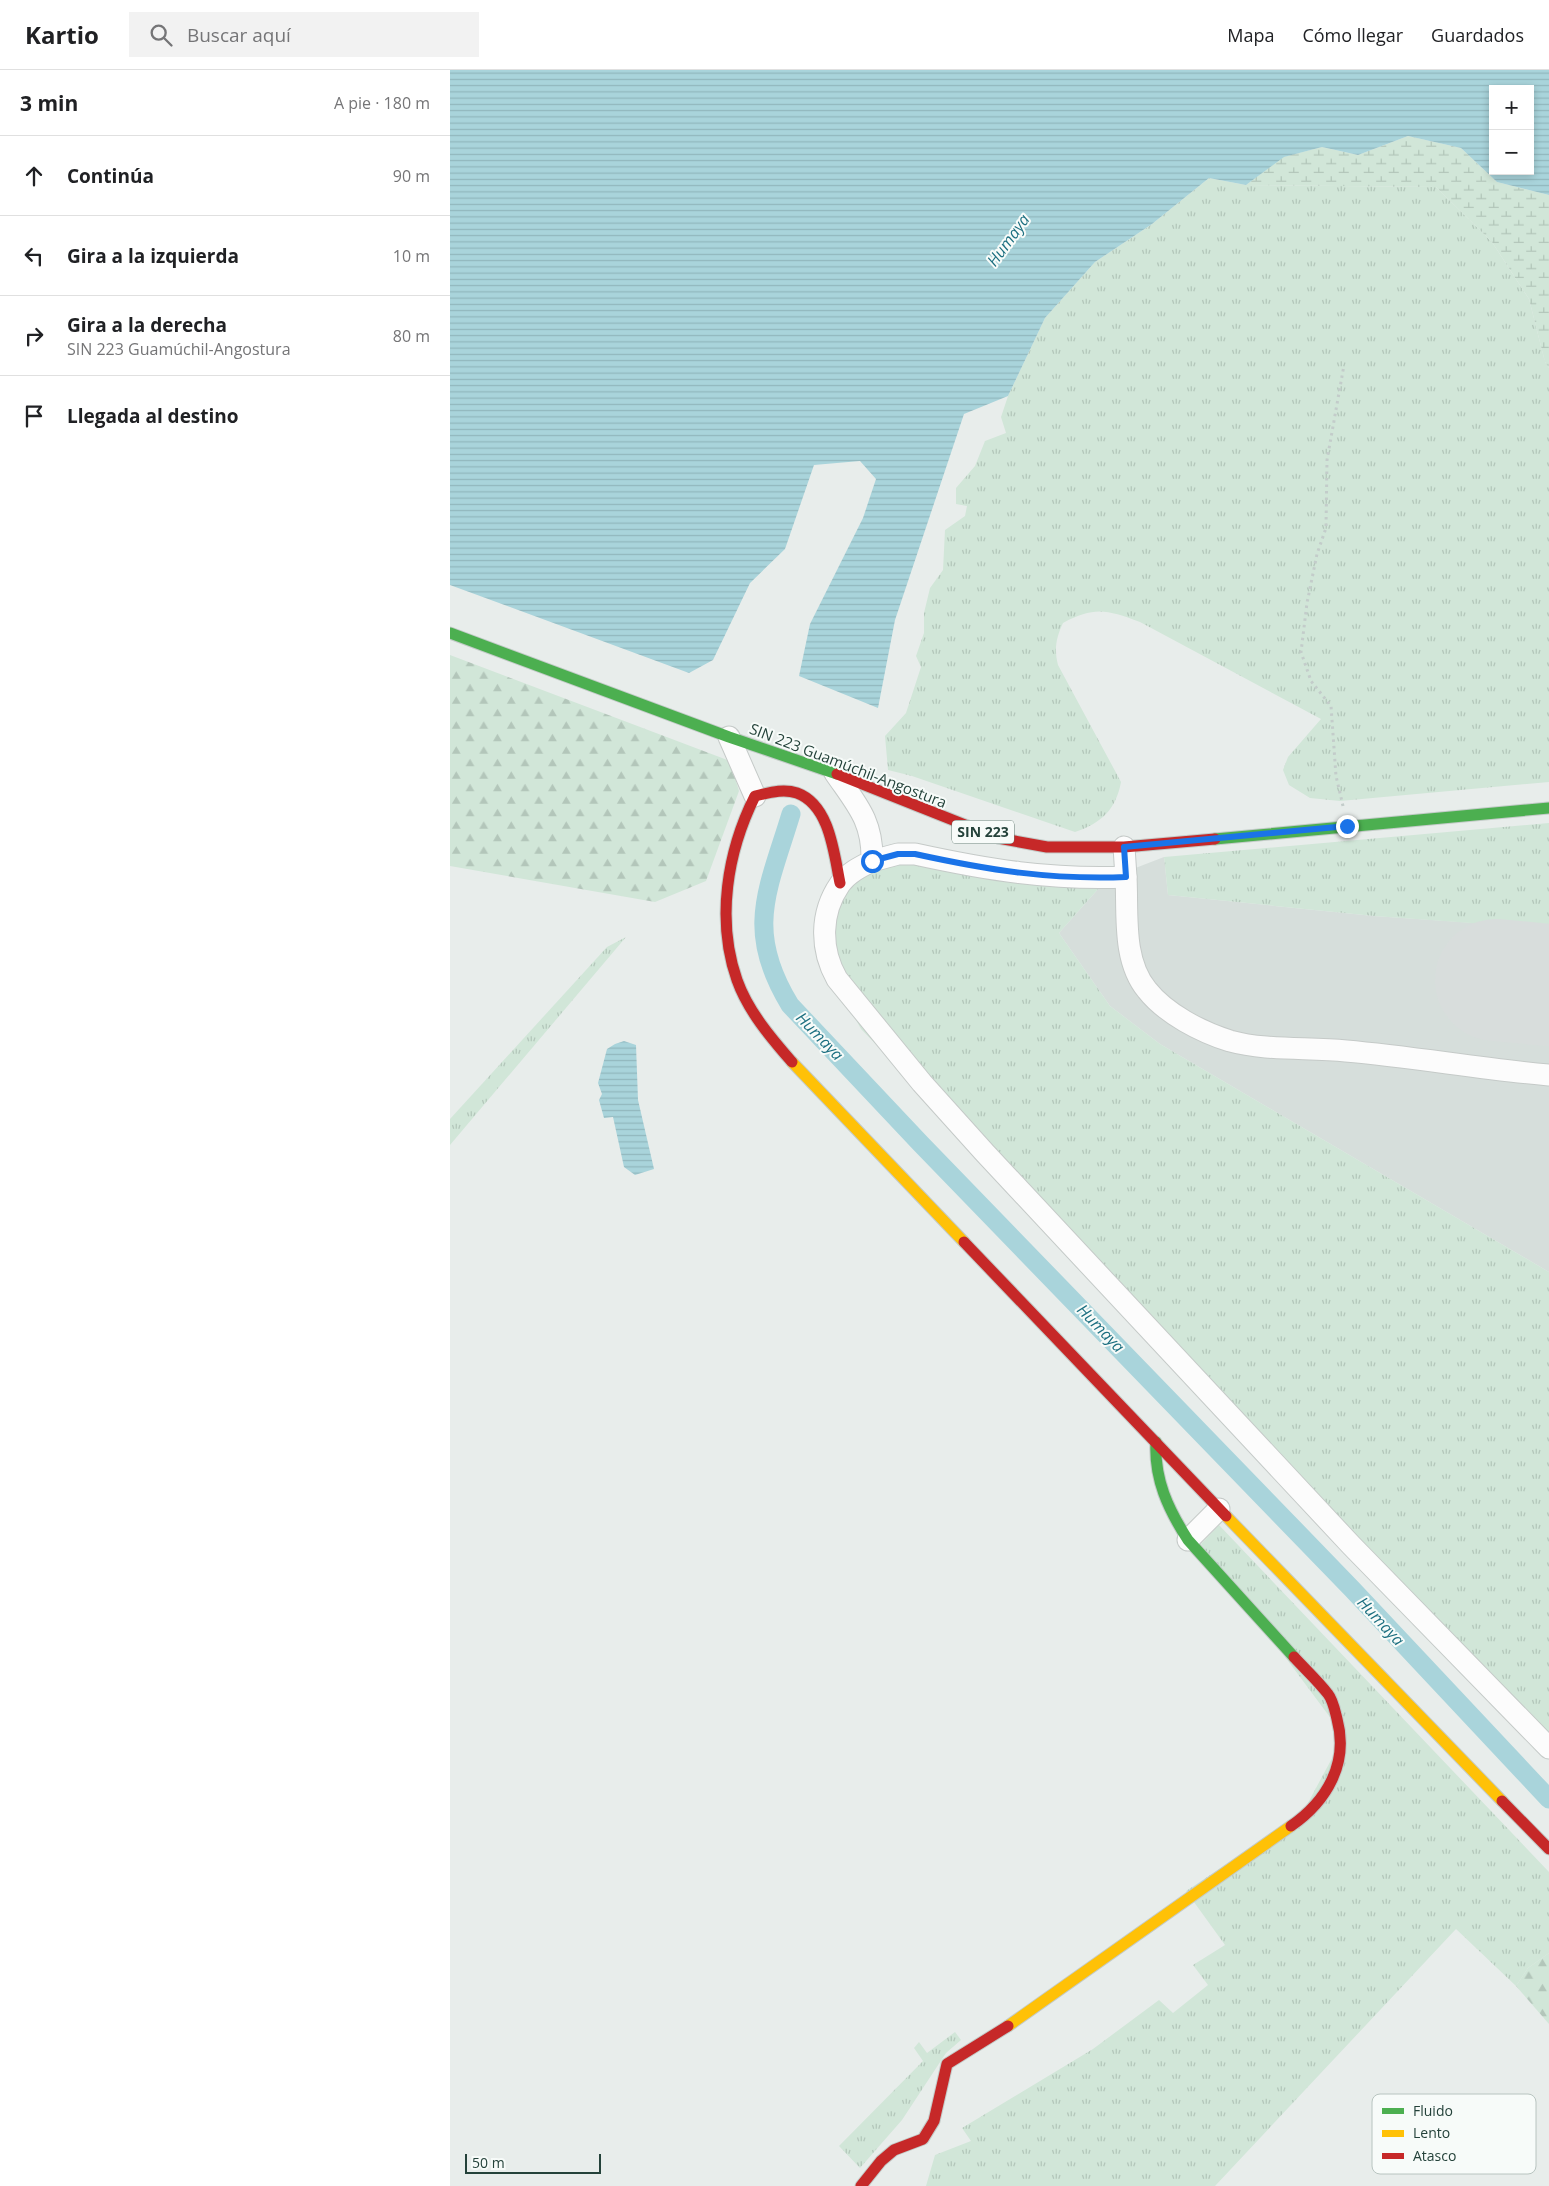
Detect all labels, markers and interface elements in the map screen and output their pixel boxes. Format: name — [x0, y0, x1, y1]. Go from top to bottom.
search box — [129, 12, 479, 57]
text: Kartio — [25, 18, 99, 51]
icon: search — [147, 21, 175, 49]
text: Buscar aquí — [187, 22, 291, 48]
text: Mapa — [1227, 23, 1274, 47]
text: Cómo llegar — [1302, 23, 1403, 47]
text: Guardados — [1431, 23, 1524, 47]
map controls — [1489, 85, 1534, 175]
button: + — [1489, 85, 1534, 130]
text: 3 min — [20, 89, 78, 117]
text: A pie · 180 m — [334, 92, 430, 114]
button: − — [1489, 130, 1534, 175]
icon: ahead — [20, 162, 48, 190]
text: Continúa — [67, 163, 154, 189]
text: 90 m — [393, 165, 430, 187]
water label: Humaya — [982, 209, 1034, 271]
icon: left — [20, 242, 48, 270]
text: Gira a la izquierda — [67, 243, 239, 269]
text: 10 m — [393, 245, 430, 267]
text: Gira a la derecha — [67, 312, 227, 338]
icon: right — [20, 322, 48, 350]
text: 80 m — [393, 325, 430, 347]
text: SIN 223 Guamúchil-Angostura — [67, 338, 291, 360]
icon: arrive — [20, 402, 48, 430]
text: Llegada al destino — [67, 403, 239, 429]
street label: SIN 223 Guamúchil-Angostura — [747, 718, 950, 812]
route end — [1336, 815, 1359, 838]
road number: SIN 223 — [952, 820, 1014, 844]
route start — [861, 850, 884, 873]
water label: Humaya — [791, 1007, 849, 1065]
water label: Humaya — [1072, 1299, 1130, 1357]
water label: Humaya — [1353, 1592, 1409, 1650]
legend — [1372, 2094, 1536, 2174]
text: Fluido — [1413, 2101, 1453, 2120]
text: Lento — [1413, 2123, 1450, 2142]
text: Atasco — [1413, 2146, 1456, 2165]
scale bar — [465, 2151, 601, 2174]
text: 50 m — [472, 2153, 505, 2172]

